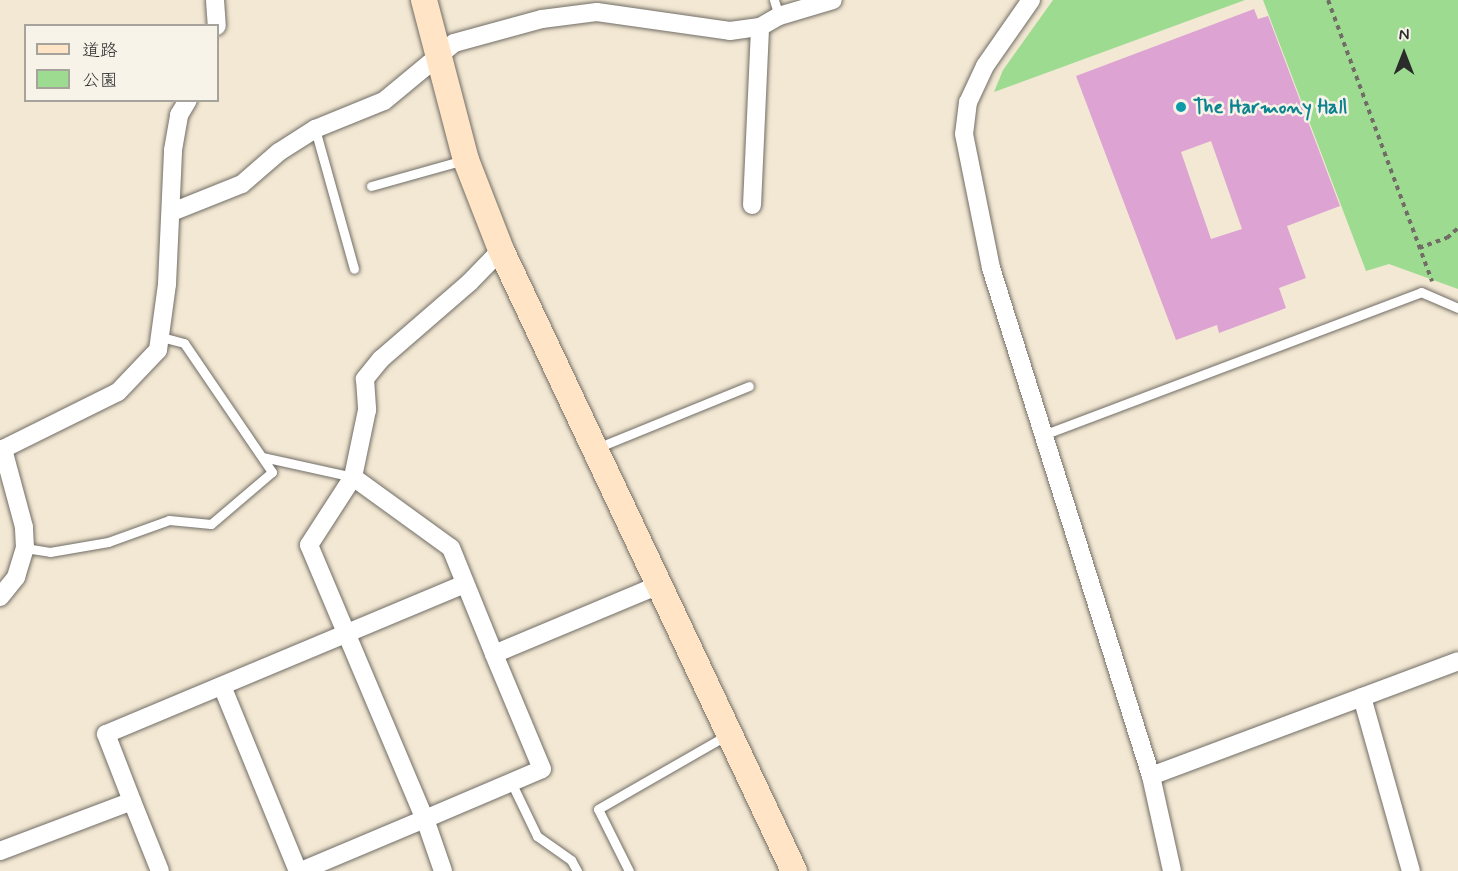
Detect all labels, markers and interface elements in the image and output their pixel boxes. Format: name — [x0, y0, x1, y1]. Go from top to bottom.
legend — [24, 24, 219, 102]
north arrow — [1374, 24, 1434, 84]
text: N — [1399, 25, 1409, 46]
text: 道路 — [82, 39, 118, 63]
text: 公園 — [82, 69, 118, 93]
place label: The Harmony Hall — [1193, 95, 1348, 119]
marker: The Harmony Hall — [1174, 100, 1188, 114]

